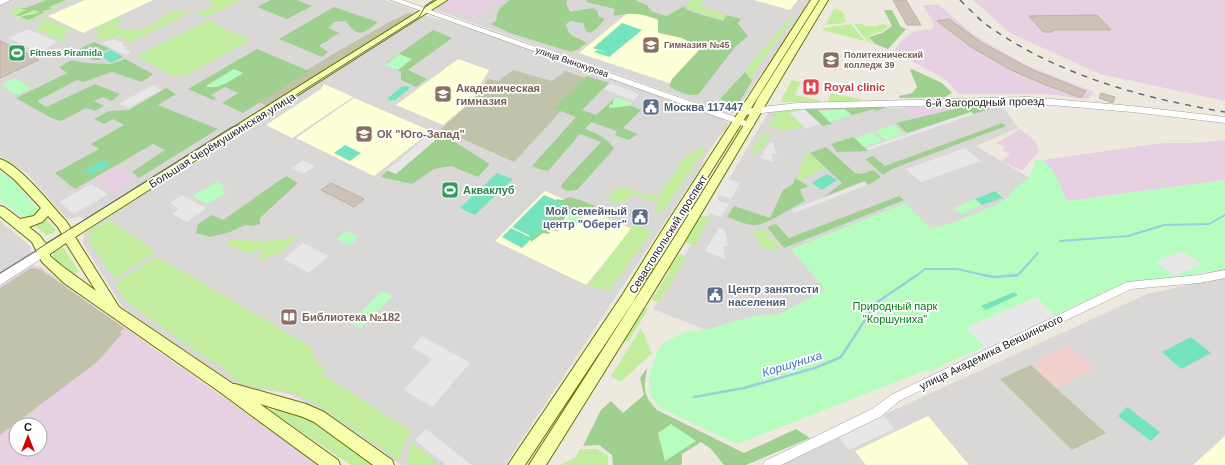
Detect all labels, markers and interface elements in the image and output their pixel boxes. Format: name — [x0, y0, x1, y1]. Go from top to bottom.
school or university icon: Гимназия №45 — [641, 35, 661, 55]
place label: Гимназия №45 — [664, 40, 729, 50]
sports icon: Fitness Piramida — [7, 43, 27, 63]
street label: улица Винокурова — [534, 45, 610, 79]
place label: Fitness Piramida — [30, 48, 103, 58]
school or university icon: Политехнический колледж 39 — [821, 50, 841, 70]
place label: Политехнический колледж 39 — [844, 50, 923, 70]
hospital icon: Royal clinic — [801, 77, 821, 97]
place label: Royal clinic — [824, 81, 885, 93]
place label: Академическая гимназия — [456, 82, 540, 107]
school or university icon: Академическая гимназия — [433, 84, 453, 104]
street label: Большая Черёмушкинская улица — [147, 89, 298, 190]
street label: 6-й Загородный проезд — [926, 95, 1045, 109]
public building icon: Москва 117447 — [641, 97, 661, 117]
place label: Москва 117447 — [664, 101, 743, 113]
school or university icon: ОК "Юго-Запад" — [354, 124, 374, 144]
place label: ОК "Юго-Запад" — [377, 128, 465, 140]
street label: Севастопольский проспект — [626, 172, 710, 296]
sports icon: Акваклуб — [440, 180, 460, 200]
place label: Акваклуб — [463, 184, 515, 196]
place label: Мой семейный центр "Оберег" — [543, 205, 627, 230]
public building icon: Мой семейный центр "Оберег" — [630, 207, 650, 227]
place label: Центр занятости населения — [728, 283, 819, 308]
public building icon: Центр занятости населения — [705, 285, 725, 305]
park label: Природный парк "Коршуниха" — [853, 300, 938, 325]
library icon: Библиотека №182 — [279, 307, 299, 327]
place label: Библиотека №182 — [302, 311, 400, 323]
street label: улица Академика Векшинского — [917, 312, 1065, 392]
water label: Коршуниха — [760, 348, 824, 380]
north arrow — [8, 417, 48, 457]
text: С — [24, 421, 32, 433]

